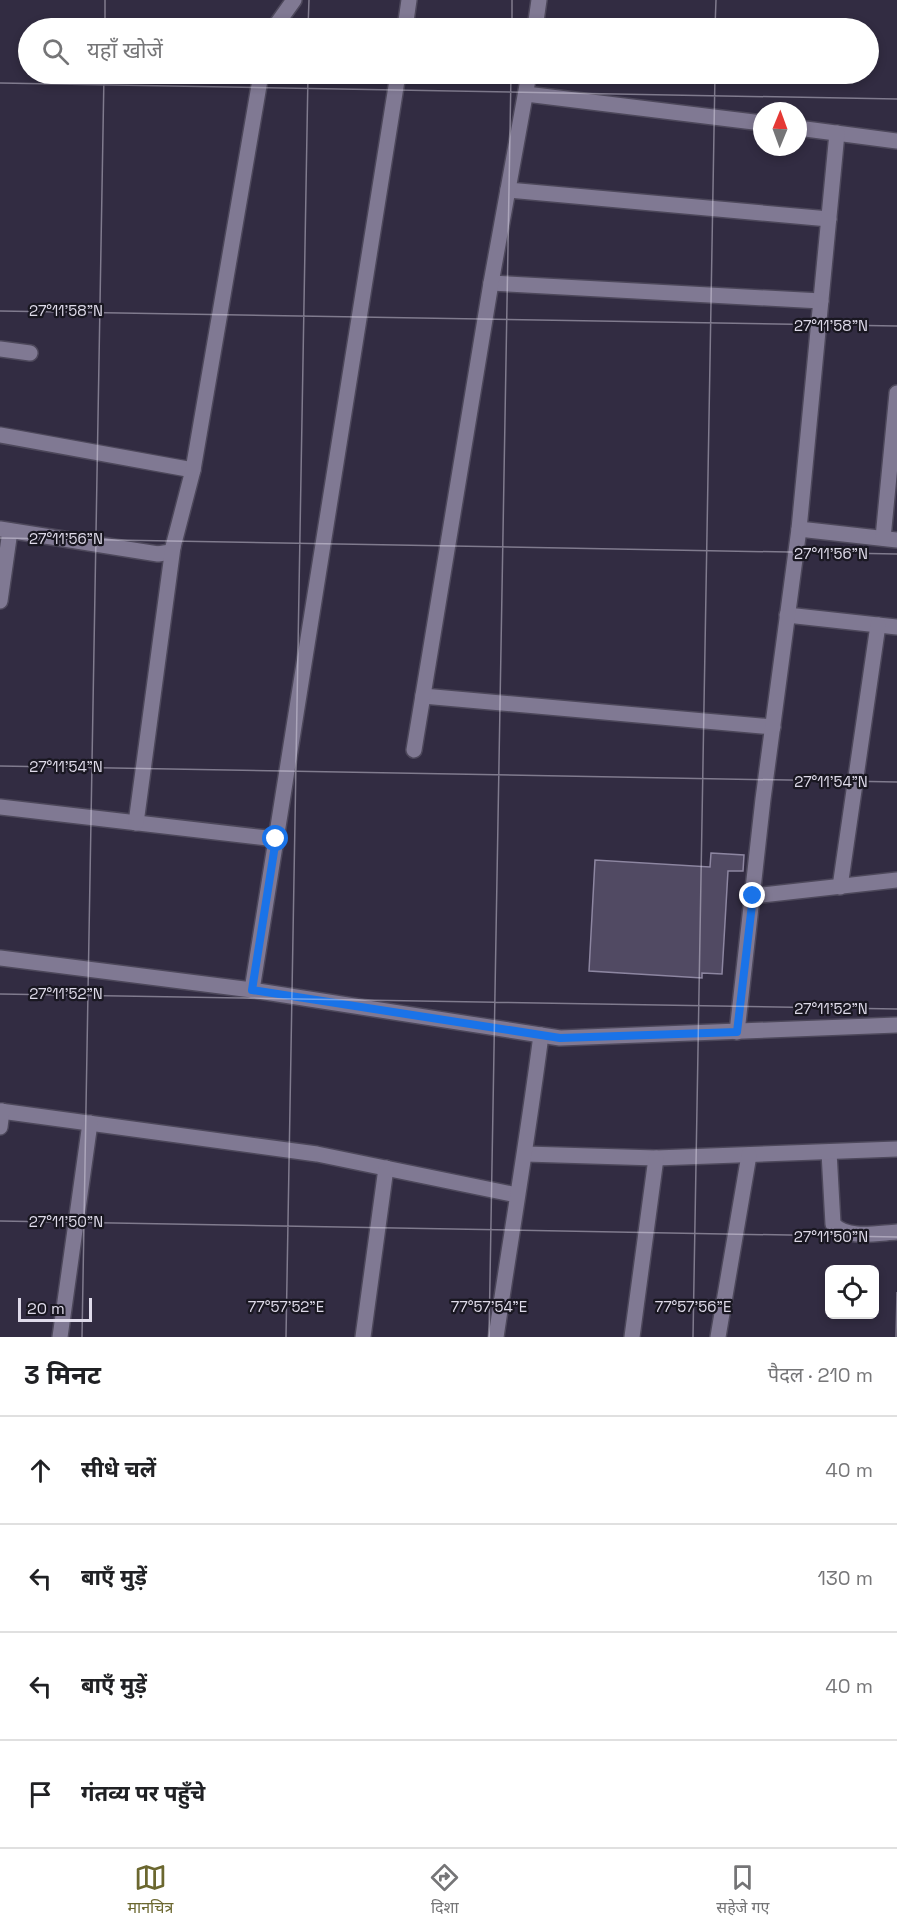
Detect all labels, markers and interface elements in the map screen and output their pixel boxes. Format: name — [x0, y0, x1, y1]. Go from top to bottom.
search box — [18, 18, 879, 84]
icon: search — [39, 35, 72, 68]
text: यहाँ खोजें — [87, 36, 163, 64]
north arrow — [753, 102, 807, 156]
text: 27°11'58"N — [29, 301, 103, 320]
text: 27°11'58"N — [794, 316, 868, 335]
text: 27°11'56"N — [29, 529, 103, 548]
text: 27°11'56"N — [794, 544, 868, 563]
text: 27°11'54"N — [29, 757, 103, 776]
text: 27°11'54"N — [794, 772, 868, 791]
route start — [262, 825, 288, 851]
route end — [739, 882, 765, 908]
text: 27°11'52"N — [29, 984, 103, 1003]
text: 27°11'52"N — [794, 999, 868, 1018]
text: 27°11'50"N — [29, 1212, 103, 1231]
text: 27°11'50"N — [794, 1227, 868, 1246]
map controls — [825, 1265, 879, 1319]
button: locate — [825, 1265, 879, 1319]
scale bar — [18, 1295, 92, 1322]
text: 77°57'52"E — [248, 1297, 324, 1316]
text: 77°57'54"E — [451, 1297, 527, 1316]
text: 77°57'56"E — [655, 1297, 731, 1316]
text: 20 m — [27, 1298, 65, 1319]
text: 3 मिनट — [24, 1358, 101, 1392]
text: पैदल · 210 m — [768, 1362, 873, 1388]
icon: ahead — [24, 1454, 57, 1487]
text: सीधे चलें — [81, 1455, 156, 1483]
text: 40 m — [825, 1457, 873, 1483]
icon: left — [24, 1562, 57, 1595]
text: बाएँ मुड़ें — [81, 1563, 147, 1591]
text: 130 m — [817, 1565, 873, 1591]
icon: left — [24, 1670, 57, 1703]
text: बाएँ मुड़ें — [81, 1671, 147, 1699]
text: 40 m — [825, 1673, 873, 1699]
icon: arrive — [24, 1778, 57, 1811]
text: गंतव्य पर पहुँचे — [81, 1779, 205, 1807]
tab: मानचित्र — [128, 1861, 173, 1920]
tab: दिशा — [428, 1861, 461, 1920]
tab: सहेजे गए — [716, 1861, 769, 1920]

